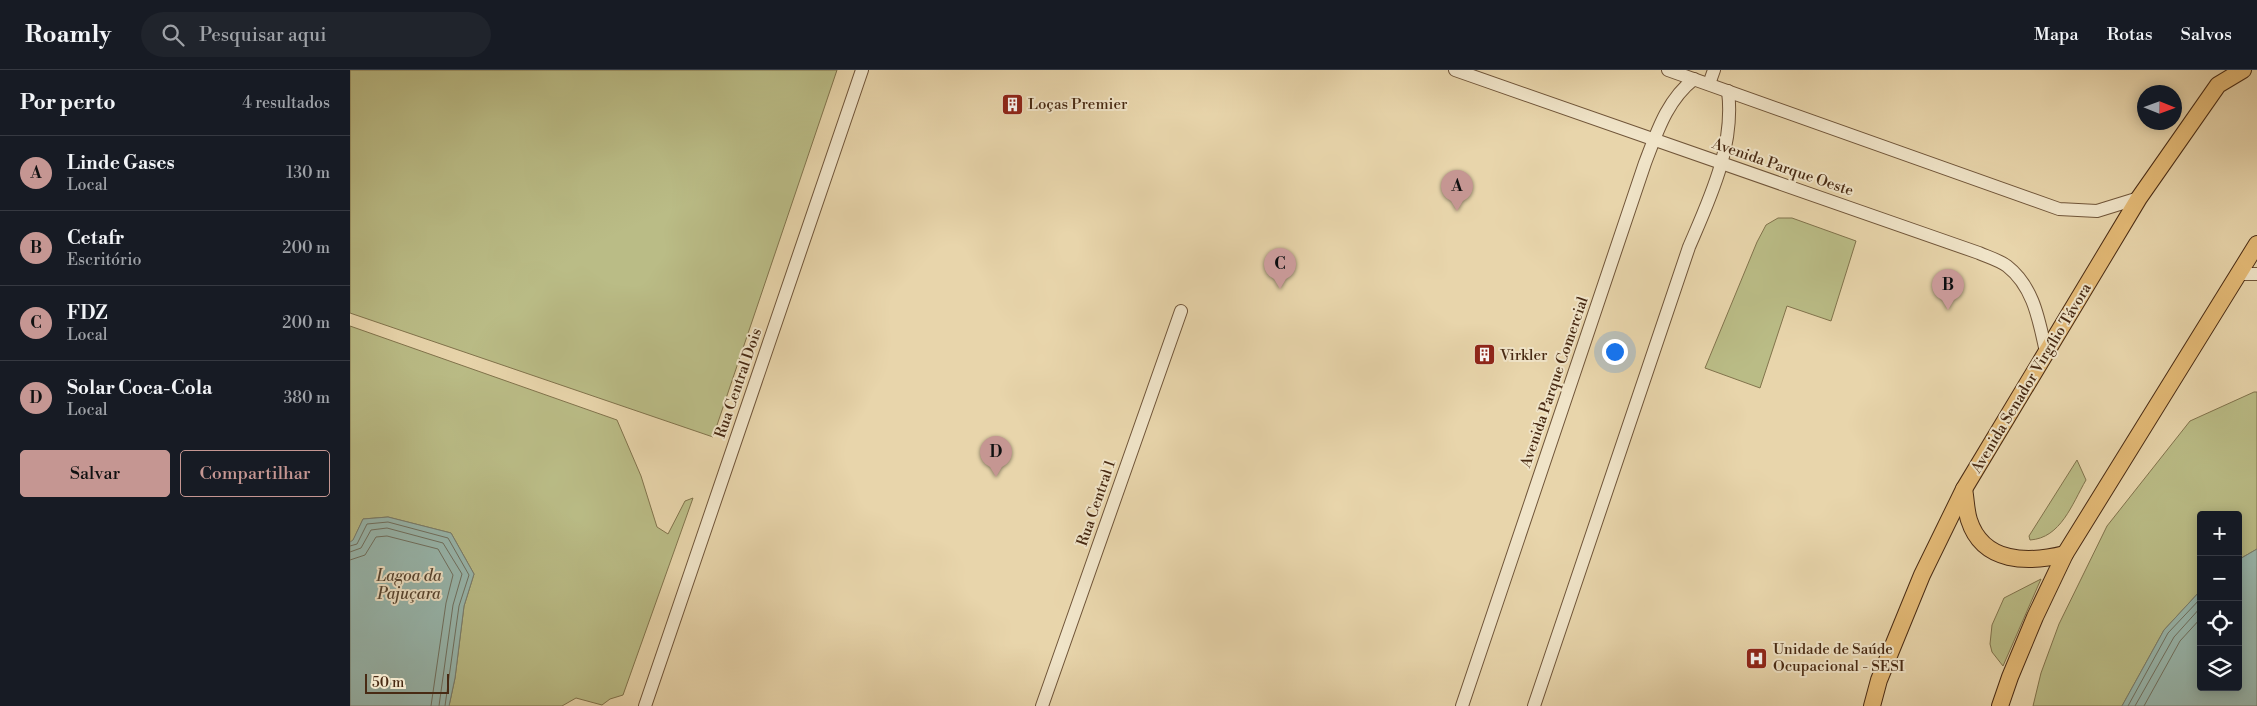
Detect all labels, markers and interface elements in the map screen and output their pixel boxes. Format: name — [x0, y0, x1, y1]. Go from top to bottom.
search box — [141, 12, 491, 57]
text: Roamly — [25, 20, 111, 50]
icon: search — [159, 21, 187, 49]
text: Pesquisar aqui — [199, 23, 326, 47]
text: Mapa — [2034, 23, 2079, 46]
text: Rotas — [2107, 23, 2153, 46]
text: Salvos — [2181, 23, 2232, 46]
north arrow — [2137, 85, 2182, 130]
text: Por perto — [20, 90, 116, 116]
building icon: Loças Premier — [1000, 92, 1024, 116]
text: 4 resultados — [242, 93, 330, 113]
place label: Loças Premier — [1028, 95, 1128, 114]
street label: Avenida Parque Oeste — [1709, 134, 1856, 201]
text: Linde Gases — [67, 151, 175, 175]
text: A — [30, 163, 42, 183]
text: 130 m — [286, 163, 330, 183]
pin: A — [1441, 170, 1473, 211]
text: Local — [67, 175, 108, 195]
text: Cetafr — [67, 226, 124, 250]
text: B — [30, 238, 42, 258]
text: 200 m — [282, 238, 330, 258]
pin: C — [1264, 248, 1296, 289]
text: Escritório — [67, 250, 141, 270]
pin: B — [1932, 269, 1964, 310]
street label: Avenida Senador Virgílio Távora — [1967, 279, 2096, 478]
street label: Avenida Parque Comercial — [1516, 294, 1593, 471]
text: FDZ — [67, 301, 107, 325]
text: C — [30, 313, 42, 333]
text: 200 m — [282, 313, 330, 333]
text: Local — [67, 325, 108, 345]
street label: Rua Central Dois — [711, 326, 766, 441]
your location — [1602, 339, 1628, 365]
building icon: Virkler — [1472, 343, 1496, 367]
place label: Virkler — [1499, 346, 1548, 365]
text: Solar Coca-Cola — [67, 376, 212, 400]
text: D — [30, 388, 42, 408]
text: 380 m — [283, 388, 330, 408]
text: Local — [67, 400, 108, 420]
pin: D — [980, 436, 1012, 477]
button: Salvar — [20, 450, 170, 497]
button: Compartilhar — [180, 450, 330, 497]
street label: Rua Central 1 — [1073, 457, 1120, 549]
map controls — [2197, 511, 2242, 691]
button: + — [2197, 511, 2242, 556]
button: − — [2197, 556, 2242, 601]
water label: Lagoa da Pajuçara — [375, 566, 442, 604]
button: locate — [2197, 601, 2242, 646]
place label: Unidade de Saúde Ocupacional - SESI — [1773, 640, 1905, 676]
hospital icon: Unidade de Saúde Ocupacional - SESI — [1745, 646, 1769, 670]
button: layers — [2197, 646, 2242, 691]
scale bar — [365, 671, 449, 694]
text: 50 m — [372, 674, 404, 692]

